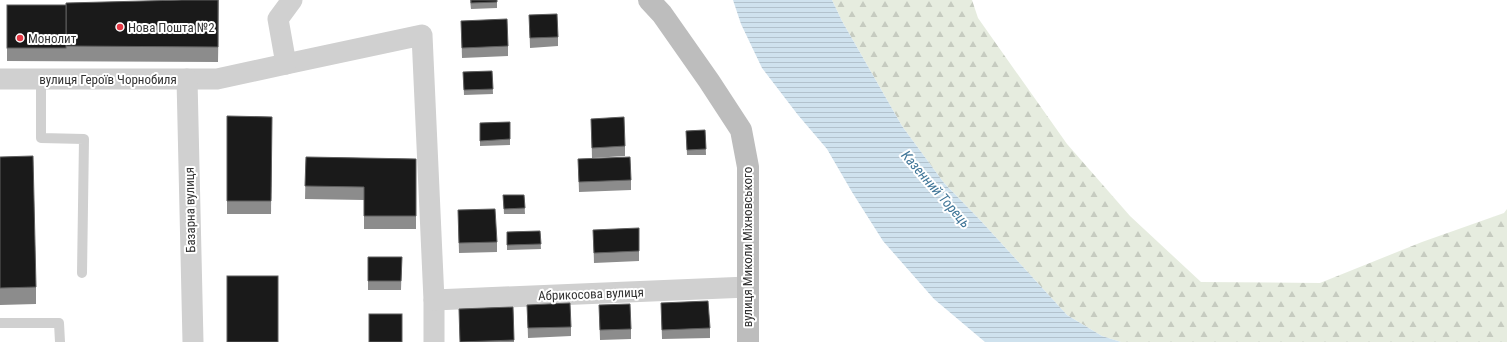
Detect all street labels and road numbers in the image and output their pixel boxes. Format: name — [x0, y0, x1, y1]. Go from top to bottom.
street label: вулиця Героїв Чорнобиля — [39, 72, 177, 87]
street label: Базарна вулиця — [182, 167, 198, 253]
street label: вулиця Миколи Міхновського — [740, 167, 755, 327]
street label: Абрикосова вулиця — [538, 285, 644, 303]

